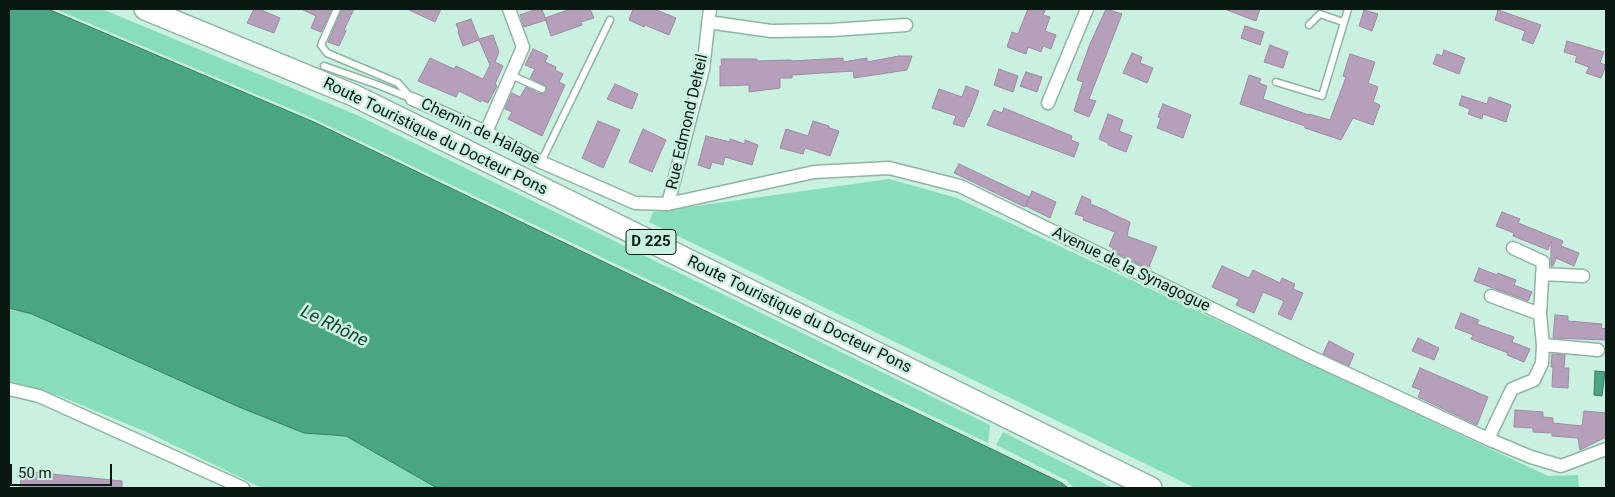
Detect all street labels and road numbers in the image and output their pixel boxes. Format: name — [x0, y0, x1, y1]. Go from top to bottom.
street label: Rue Edmond Delteil — [663, 52, 713, 192]
street label: Route Touristique du Docteur Pons — [320, 74, 550, 200]
street label: Chemin de Halage — [417, 95, 543, 169]
street label: Avenue de la Synagogue — [1049, 223, 1213, 317]
road number: D 225 — [626, 230, 676, 254]
street label: Route Touristique du Docteur Pons — [684, 252, 914, 378]

